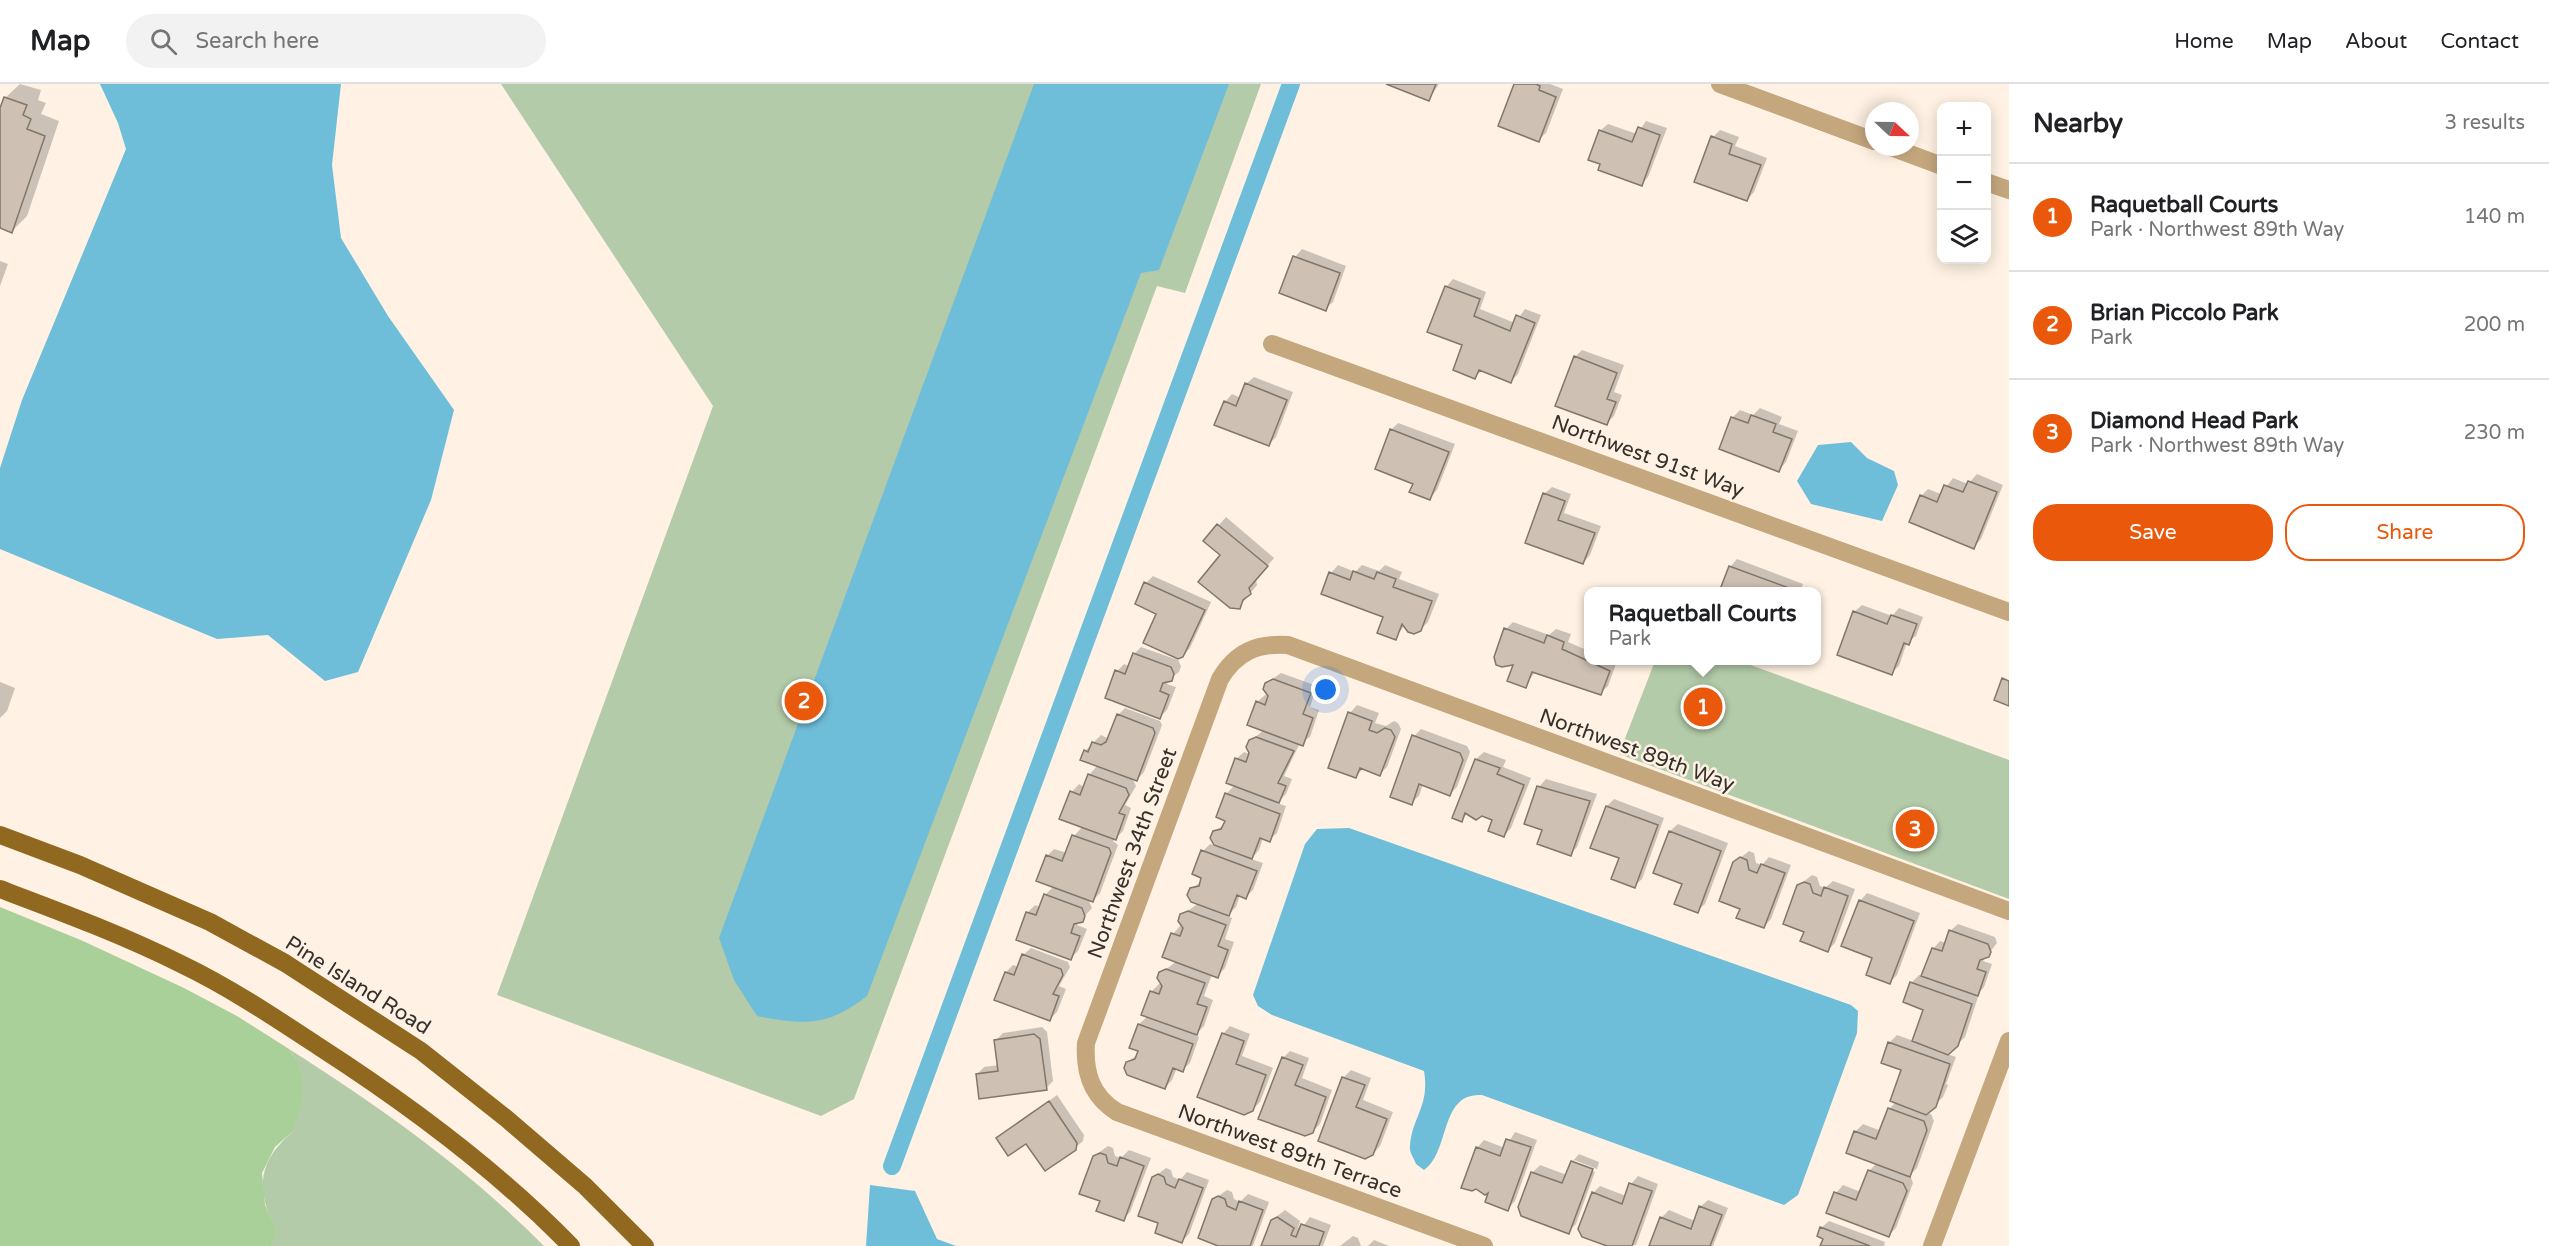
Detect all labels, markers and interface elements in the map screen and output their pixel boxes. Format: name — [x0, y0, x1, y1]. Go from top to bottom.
search box — [126, 14, 546, 68]
text: Map — [30, 24, 90, 58]
icon: search — [147, 25, 180, 58]
text: Search here — [195, 28, 319, 54]
text: Home — [2174, 29, 2234, 54]
text: Map — [2267, 29, 2312, 54]
text: About — [2345, 29, 2407, 54]
text: Contact — [2440, 29, 2519, 54]
north arrow — [1865, 102, 1919, 156]
map controls — [1937, 102, 1991, 264]
button: + — [1937, 102, 1991, 156]
text: Nearby — [2033, 108, 2123, 139]
text: 3 results — [2445, 111, 2525, 135]
button: − — [1937, 156, 1991, 210]
text: Raquetball Courts — [2090, 192, 2278, 218]
text: 1 — [2046, 205, 2059, 229]
text: 140 m — [2464, 205, 2525, 229]
button: layers — [1937, 210, 1991, 264]
text: Park · Northwest 89th Way — [2090, 218, 2344, 242]
text: Brian Piccolo Park — [2090, 300, 2279, 326]
text: 2 — [2046, 313, 2059, 337]
text: 200 m — [2464, 313, 2525, 337]
text: Park — [2090, 326, 2133, 350]
text: Diamond Head Park — [2090, 408, 2298, 434]
street label: Northwest 91st Way — [1548, 410, 1747, 503]
text: 3 — [2046, 421, 2059, 445]
text: 230 m — [2464, 421, 2525, 445]
text: Park · Northwest 89th Way — [2090, 434, 2344, 458]
button: Save — [2033, 504, 2273, 561]
button: Share — [2285, 504, 2525, 561]
popup — [1584, 587, 1821, 665]
text: Raquetball Courts — [1608, 601, 1797, 627]
text: Park — [1608, 627, 1651, 651]
your location — [1311, 675, 1340, 704]
pin: 2 — [784, 678, 824, 724]
pin: 1 — [1684, 684, 1722, 730]
street label: Northwest 89th Way — [1536, 704, 1738, 797]
street label: Northwest 34th Street — [1083, 744, 1182, 962]
pin: 3 — [1896, 806, 1934, 852]
street label: Pine Island Road — [281, 931, 435, 1040]
street label: Northwest 89th Terrace — [1174, 1099, 1405, 1204]

